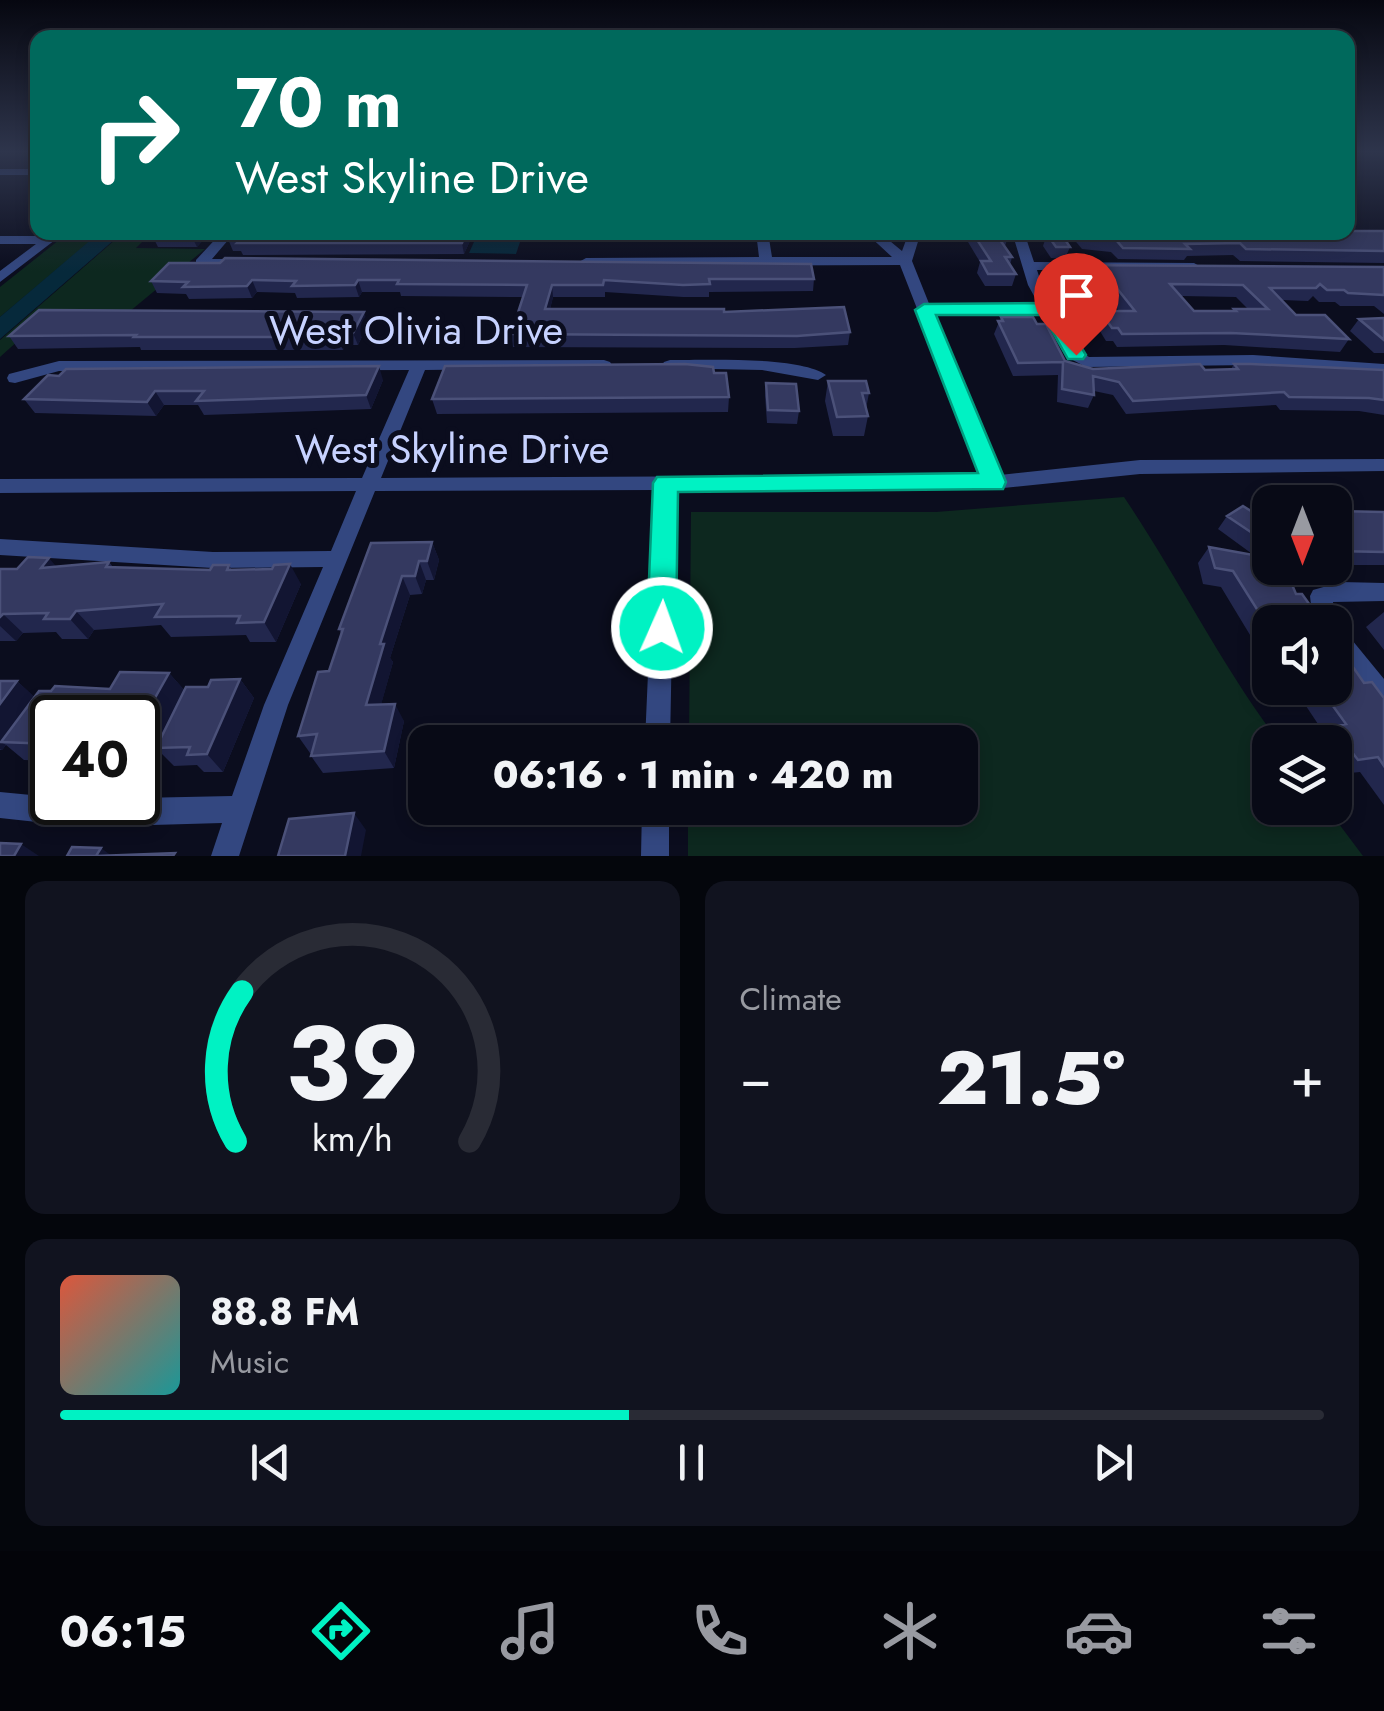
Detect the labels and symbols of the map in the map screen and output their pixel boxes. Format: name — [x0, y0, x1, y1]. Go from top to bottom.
pin — [1034, 253, 1119, 356]
street label: West Olivia Drive — [269, 301, 563, 359]
street label: West Skyline Drive — [295, 420, 609, 478]
north arrow — [1252, 485, 1352, 585]
position arrow — [610, 576, 714, 680]
speed limit sign: 40 — [30, 695, 160, 825]

